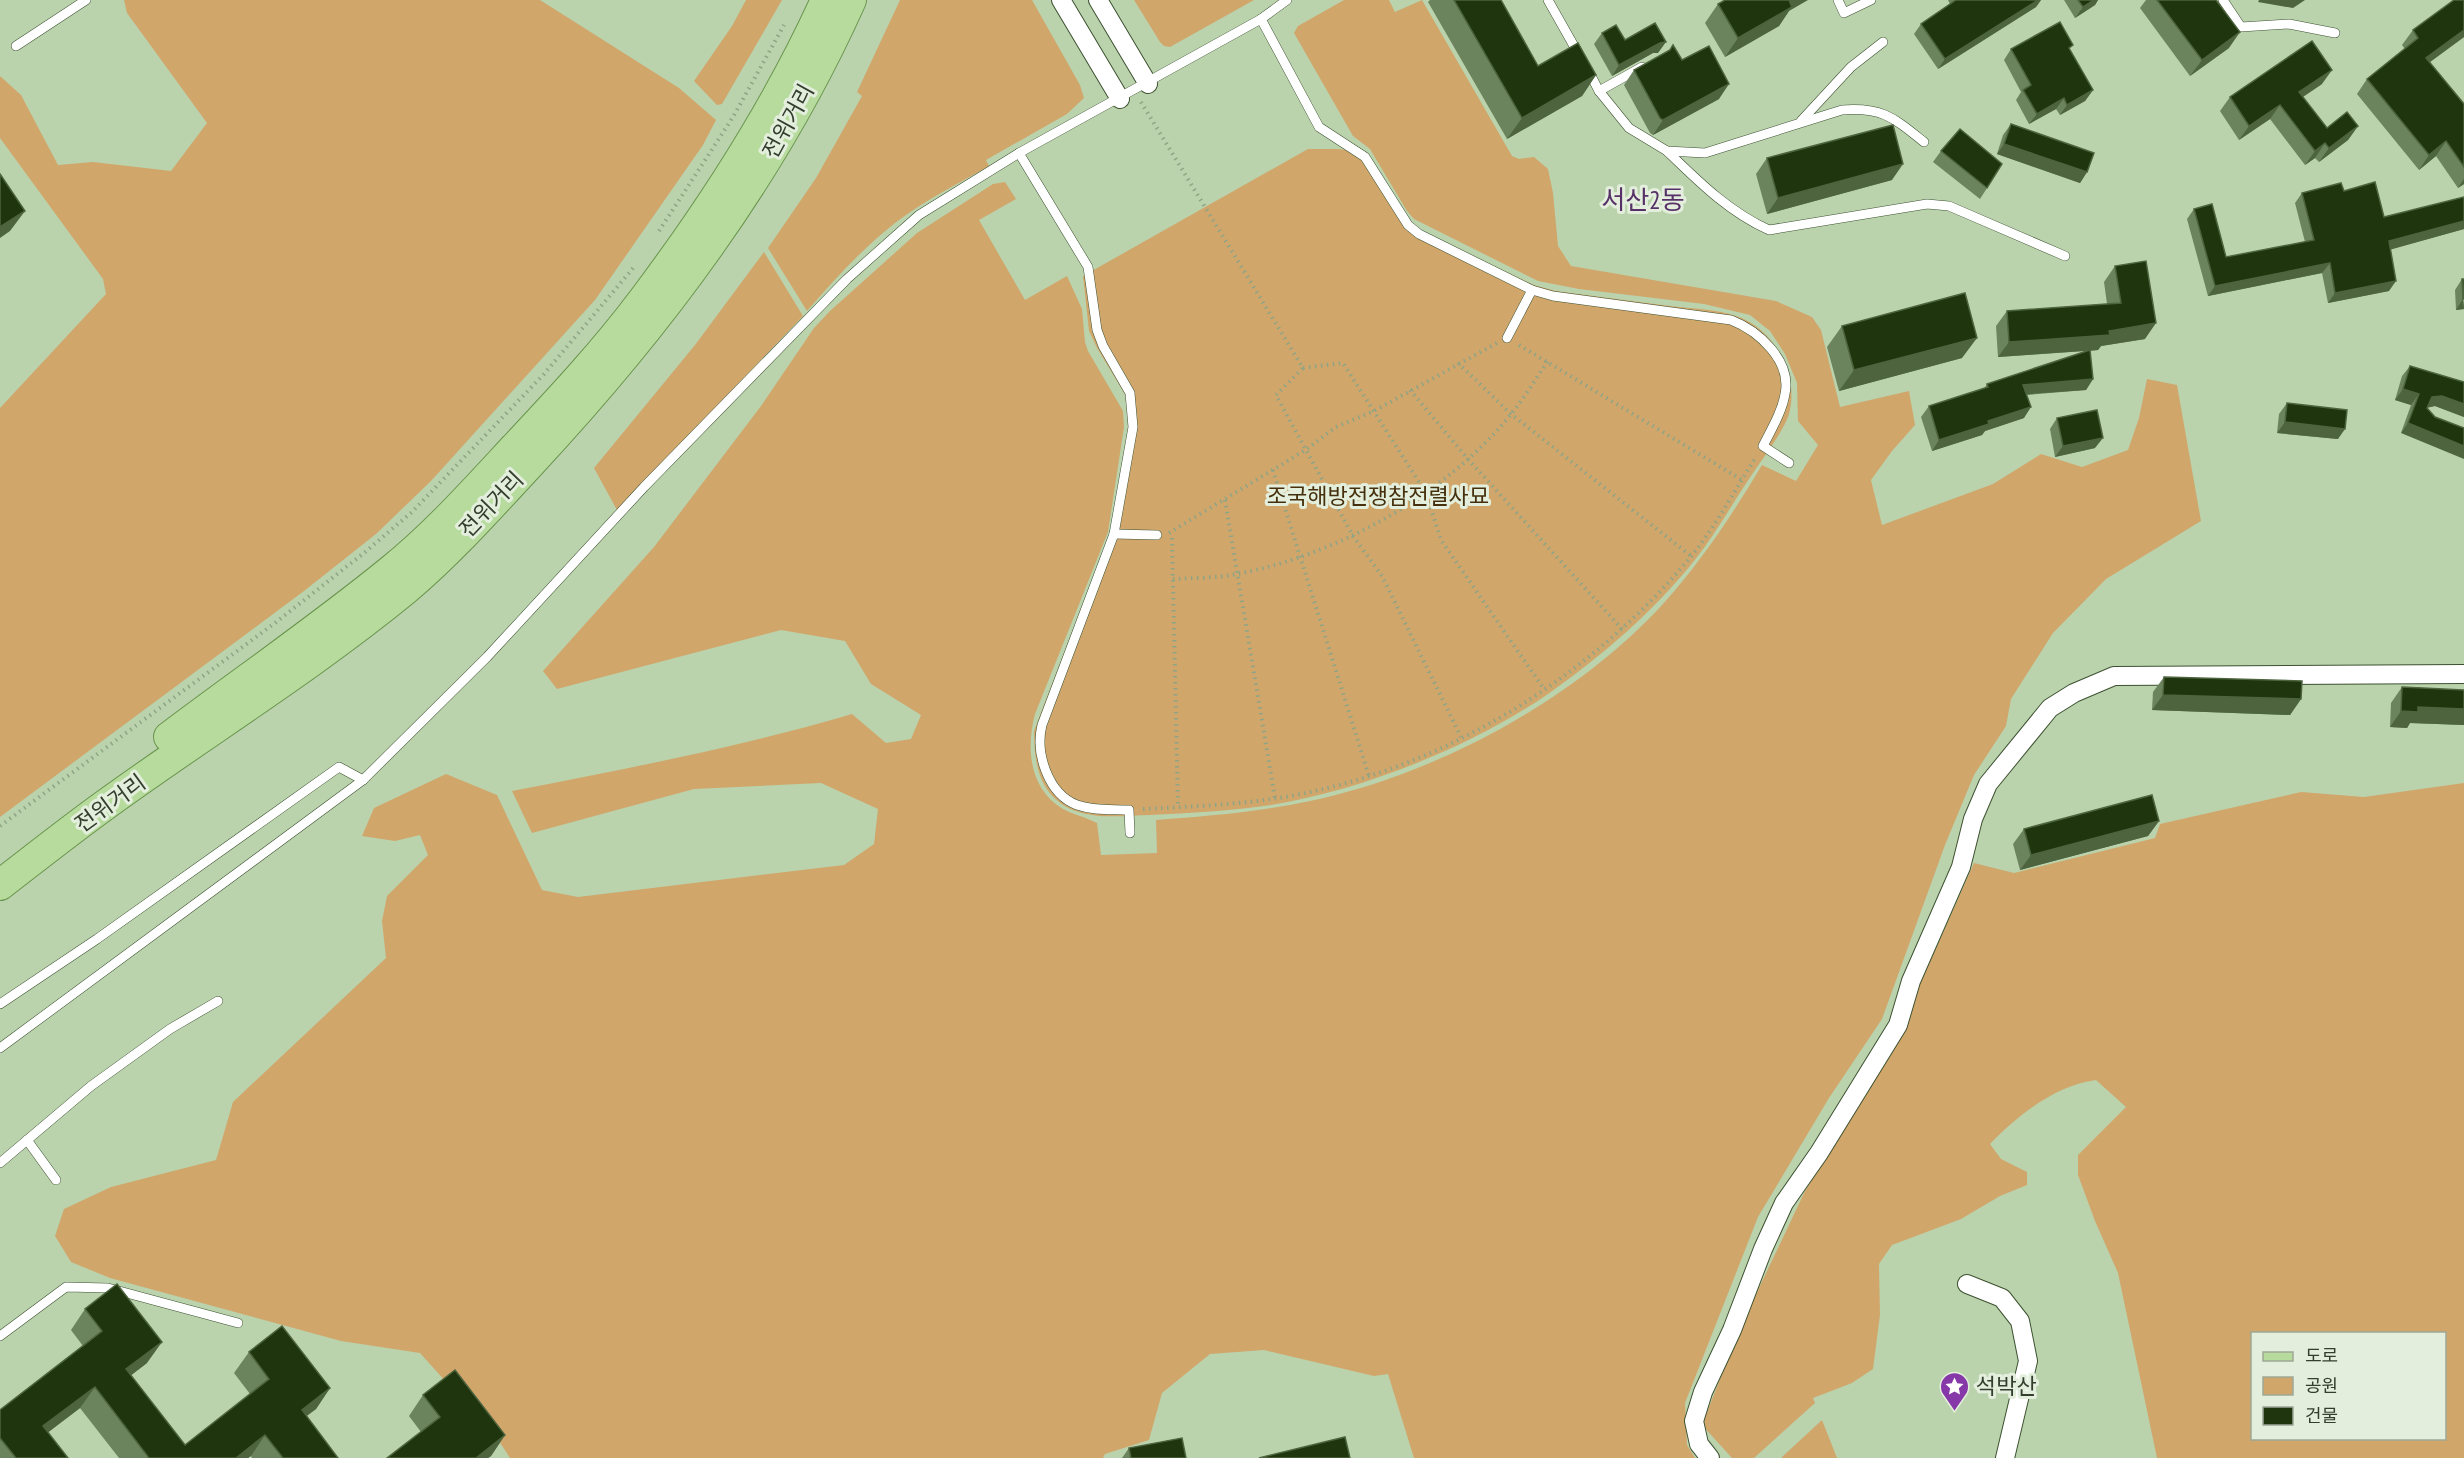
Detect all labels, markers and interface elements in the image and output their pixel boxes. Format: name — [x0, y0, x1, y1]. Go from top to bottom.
street label: 전위거리 — [756, 79, 820, 163]
district label: 서산2동 — [1601, 183, 1685, 216]
street label: 전위거리 — [453, 465, 529, 543]
park label: 조국해방전쟁참전렬사묘 — [1267, 482, 1489, 510]
street label: 전위거리 — [69, 768, 151, 838]
legend — [2251, 1332, 2446, 1440]
text: 도로 — [2305, 1344, 2338, 1367]
place icon: 석박산 — [1939, 1370, 1971, 1412]
place label: 석박산 — [1976, 1372, 2037, 1400]
text: 공원 — [2305, 1374, 2338, 1397]
text: 건물 — [2305, 1404, 2338, 1427]

